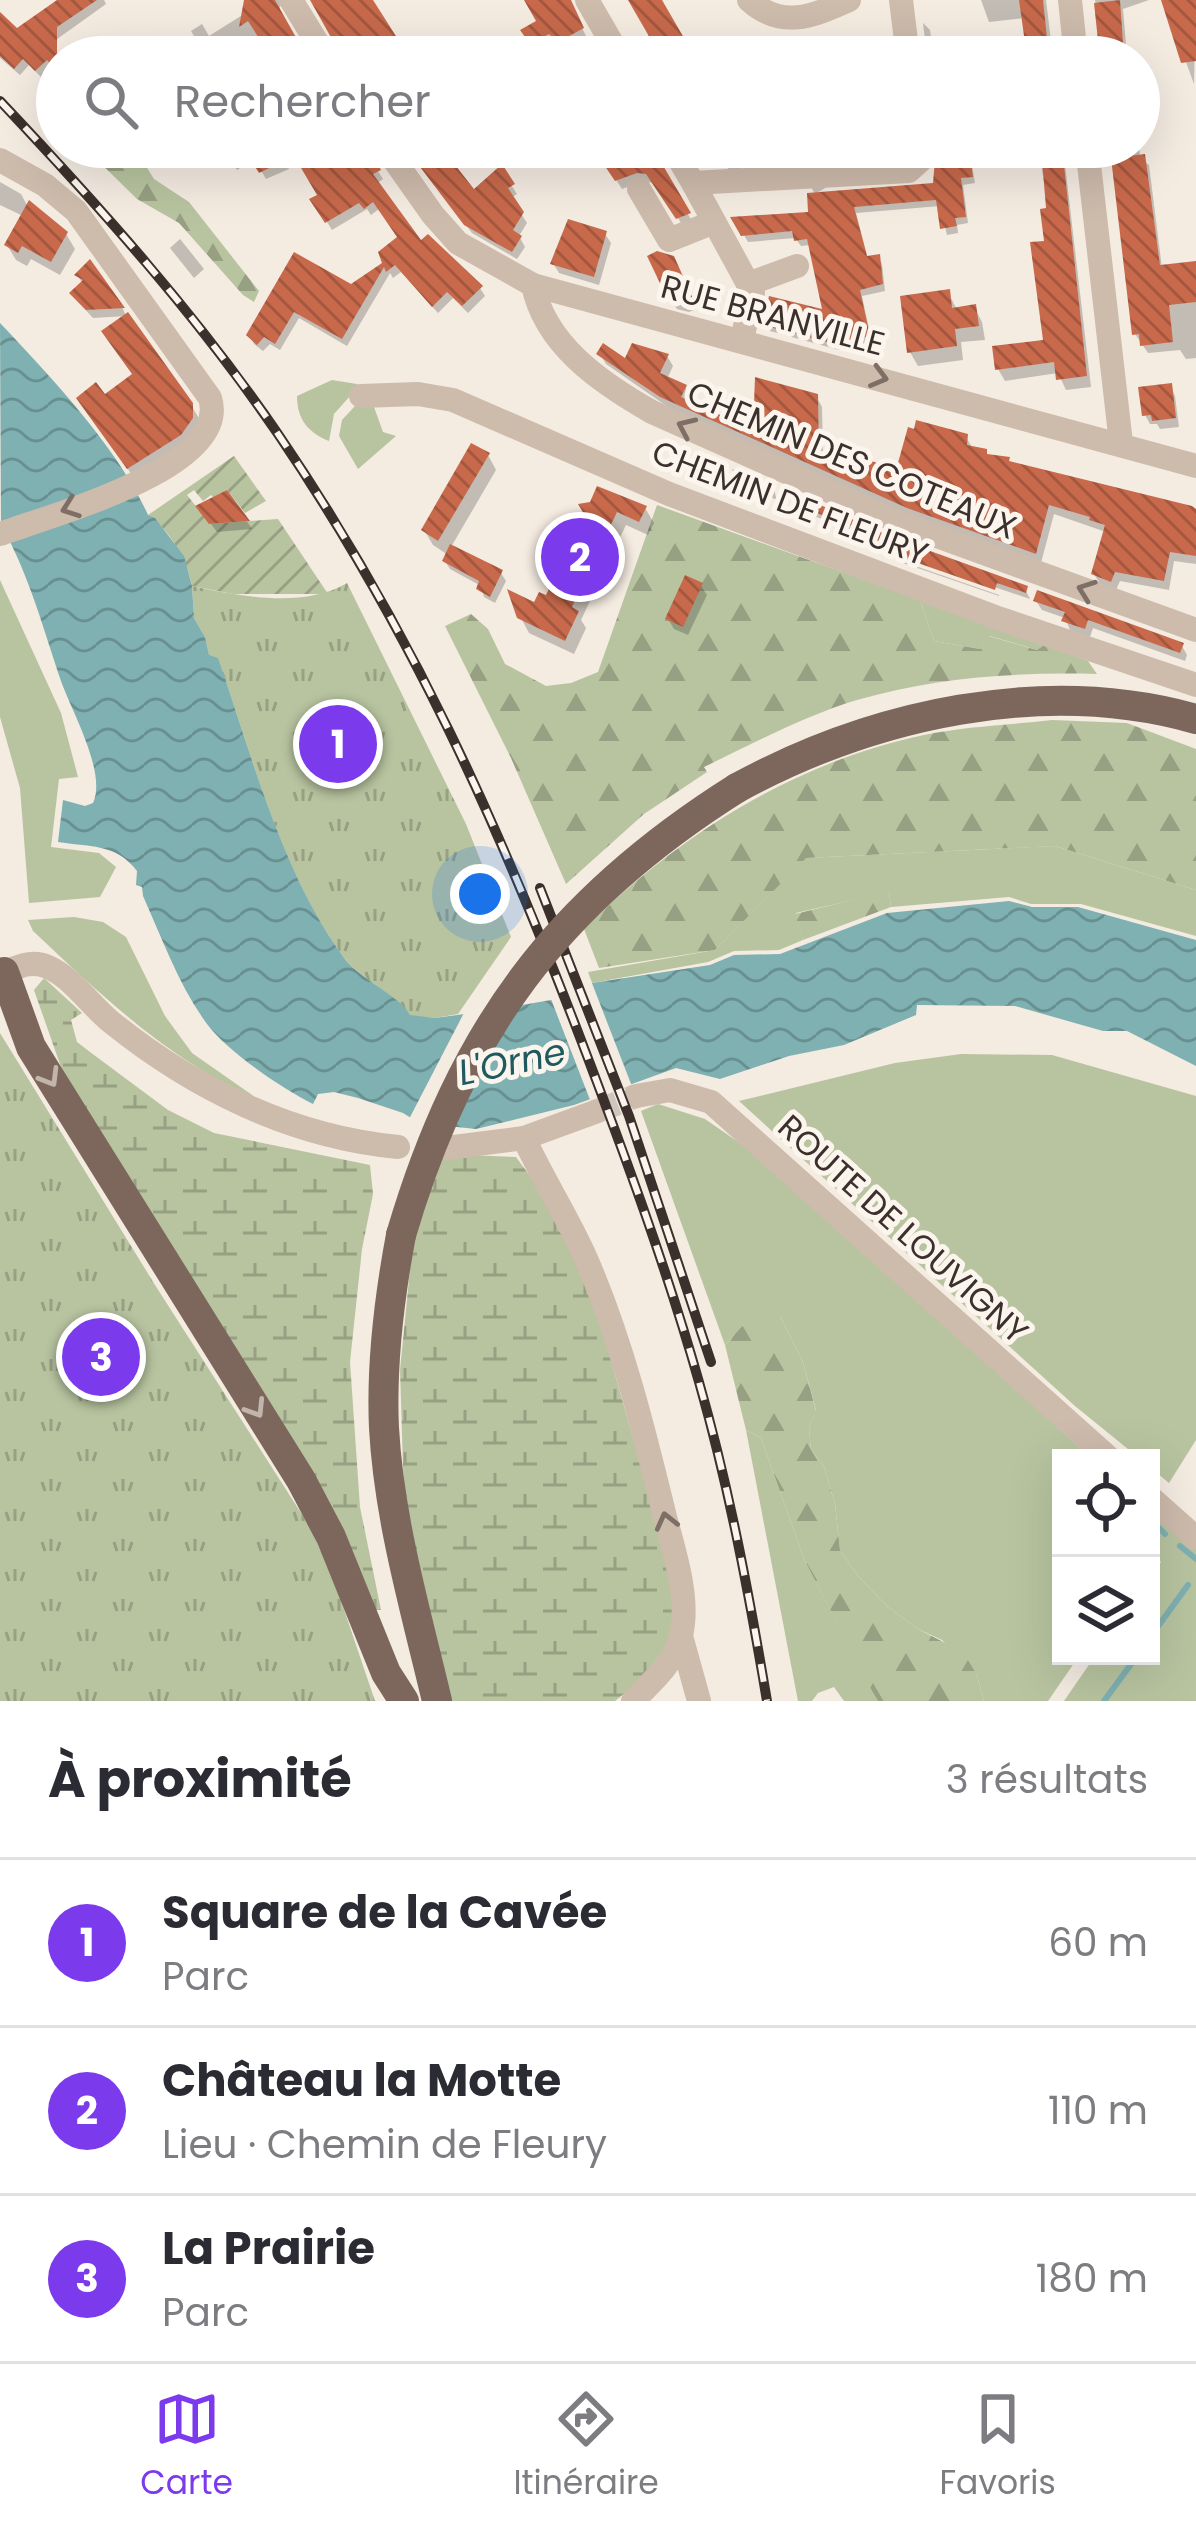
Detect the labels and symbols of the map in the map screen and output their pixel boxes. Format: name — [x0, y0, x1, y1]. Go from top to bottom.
street label: RUE BRANVILLE — [656, 263, 890, 367]
one-way arrow — [868, 363, 889, 388]
street label: CHEMIN DES COTEAUX — [680, 369, 1024, 551]
one-way arrow — [677, 418, 699, 442]
street label: CHEMIN DE FLEURY — [645, 429, 935, 577]
one-way arrow — [60, 494, 81, 518]
pin: 2 — [541, 512, 619, 602]
one-way arrow — [1077, 580, 1098, 604]
pin: 1 — [299, 699, 377, 789]
your location — [450, 864, 510, 924]
water label: L'Orne — [454, 1026, 570, 1098]
one-way arrow — [36, 1065, 58, 1087]
street label: ROUTE DE LOUVIGNY — [768, 1104, 1038, 1354]
pin: 3 — [62, 1312, 140, 1402]
one-way arrow — [242, 1396, 264, 1418]
one-way arrow — [655, 1511, 680, 1532]

